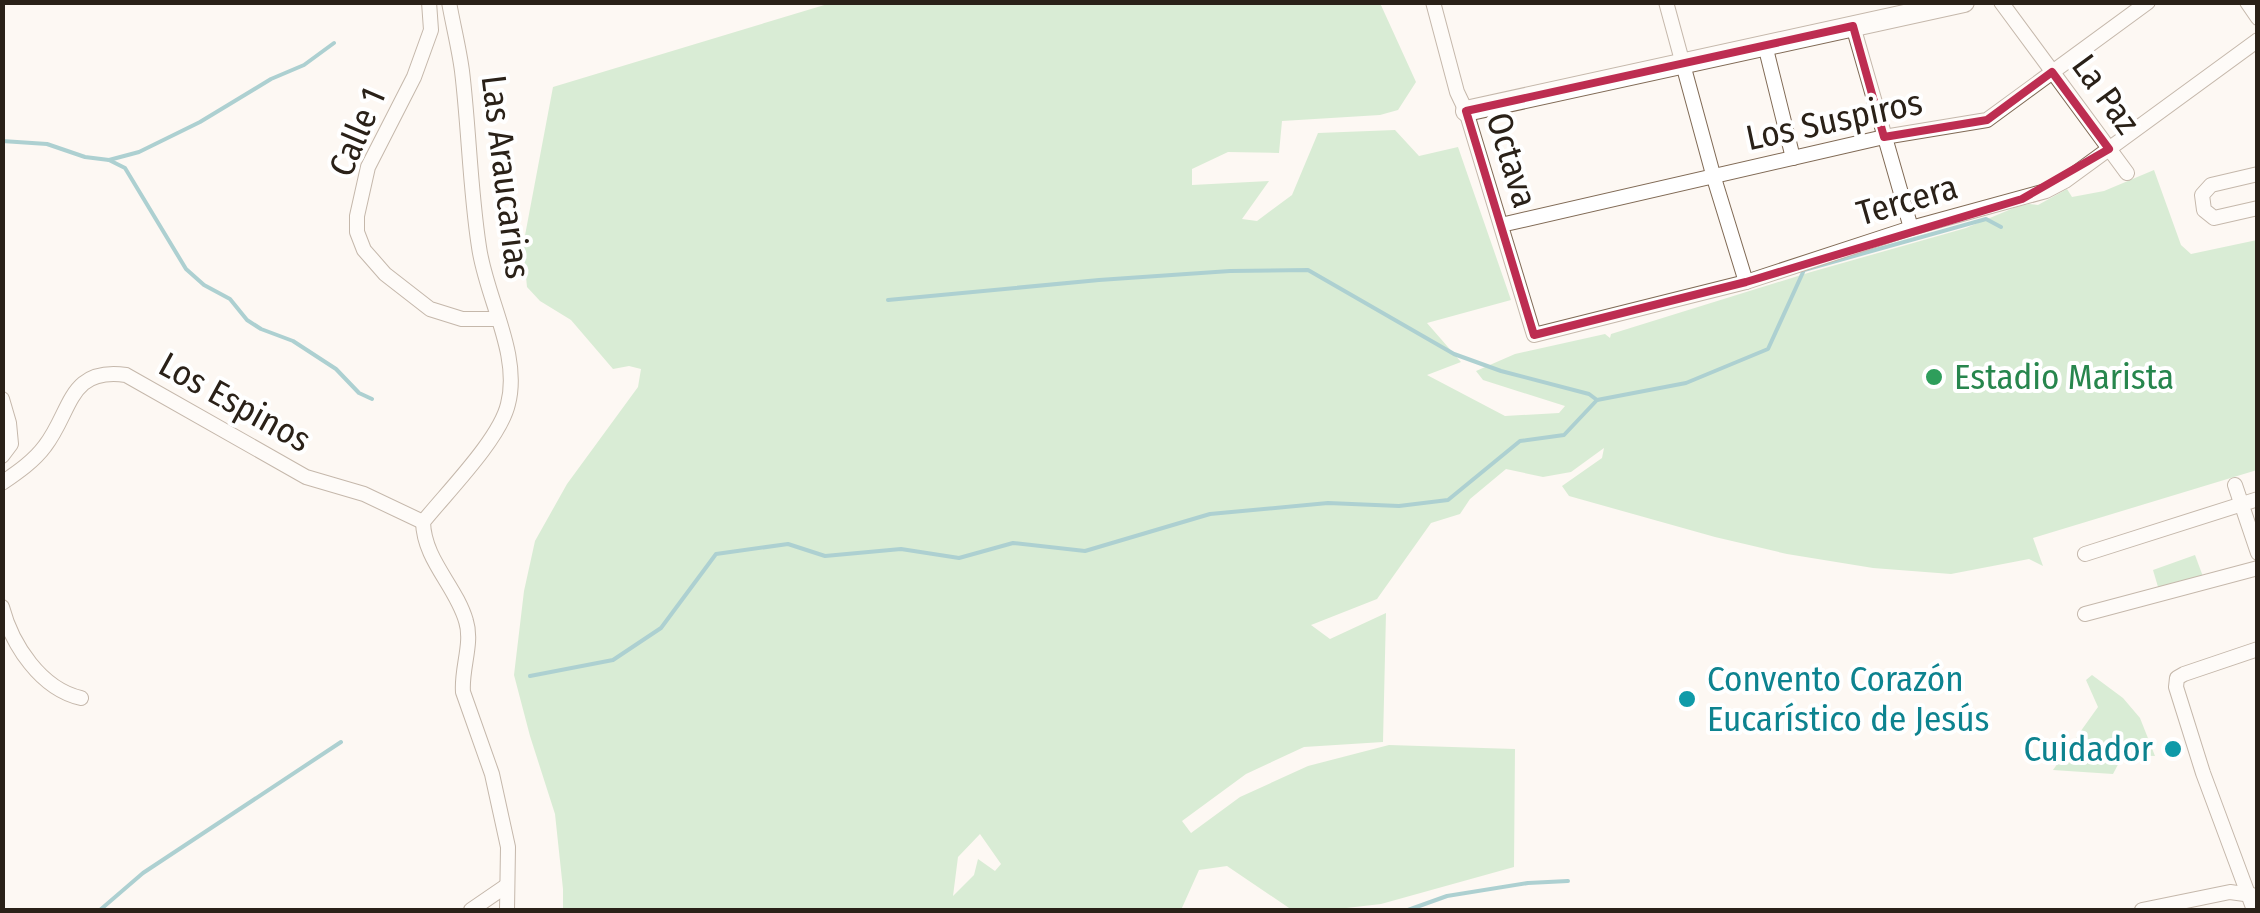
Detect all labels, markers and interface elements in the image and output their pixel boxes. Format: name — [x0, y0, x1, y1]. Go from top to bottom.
street label: La Paz — [2063, 46, 2149, 142]
street label: Las Araucarias — [473, 73, 539, 281]
street label: Los Suspiros — [1742, 81, 1926, 159]
street label: Calle 1 — [320, 82, 394, 182]
street label: Octava — [1478, 107, 1546, 213]
street label: Tercera — [1852, 166, 1962, 234]
street label: Los Espinos — [152, 343, 318, 461]
place label: Estadio Marista — [1954, 356, 2174, 398]
marker: Estadio Marista — [1923, 366, 1945, 388]
place label: Convento Corazón Eucarístico de Jesús — [1707, 658, 1990, 740]
marker: Convento Corazón Eucarístico de Jesús — [1676, 688, 1698, 710]
place label: Cuidador — [2023, 728, 2153, 770]
marker: Cuidador — [2162, 738, 2184, 760]

